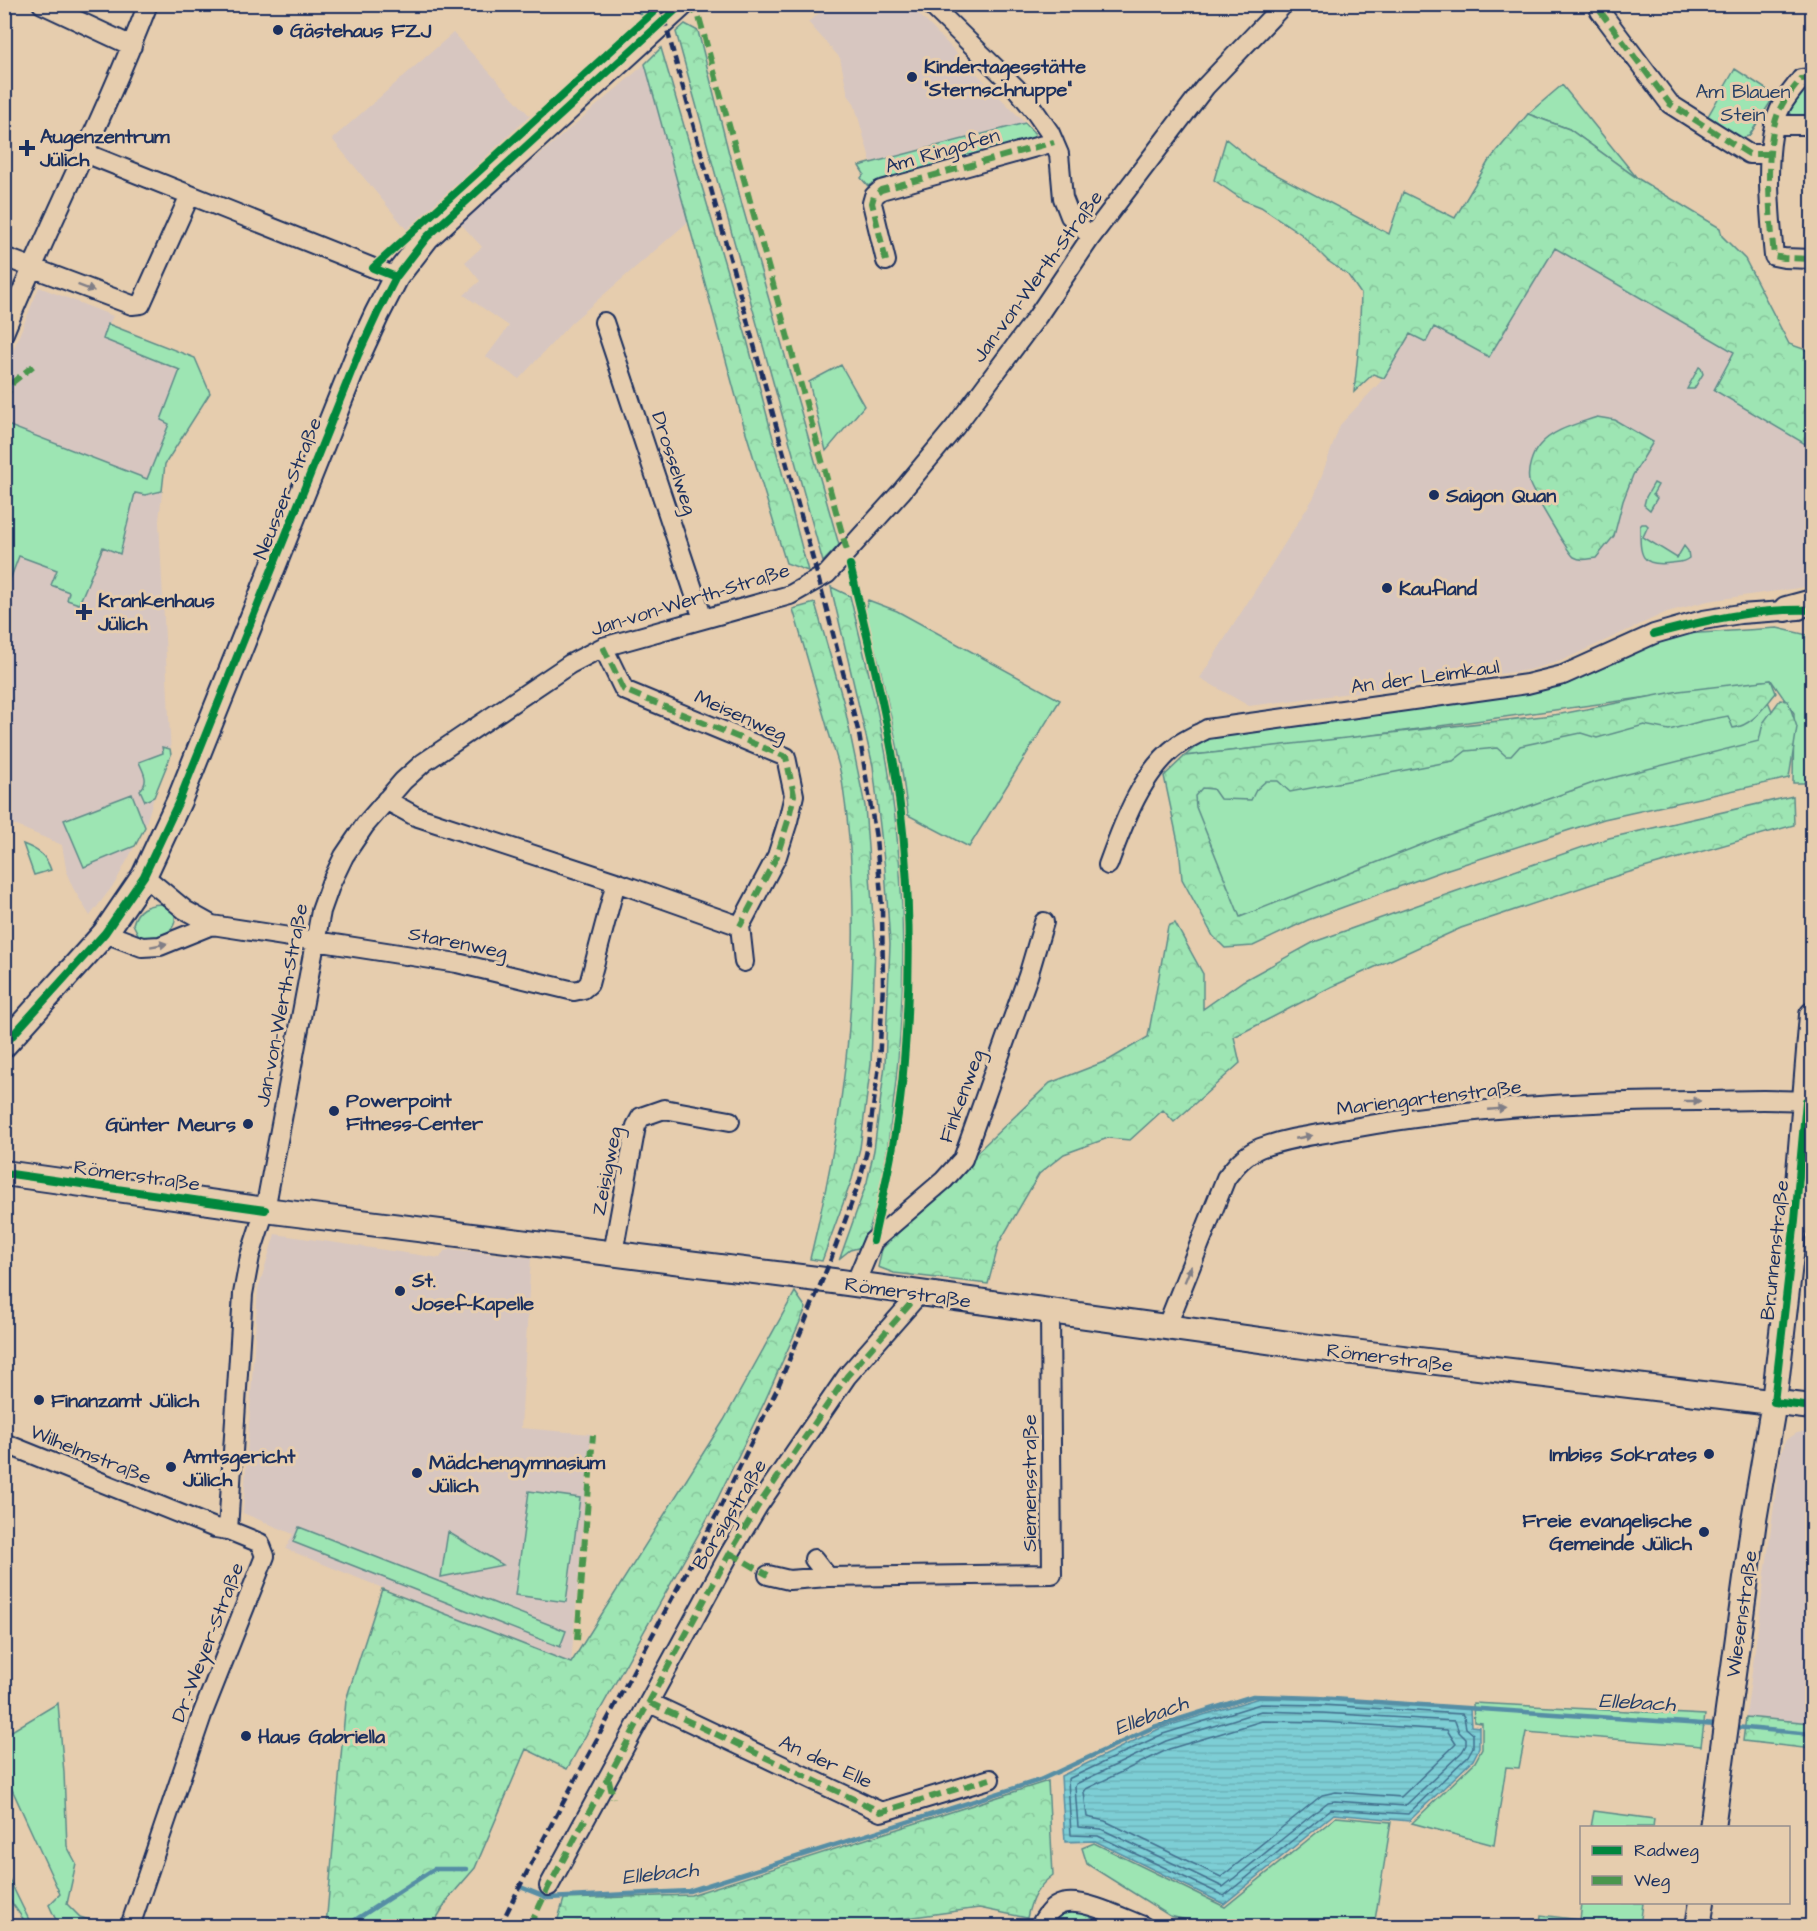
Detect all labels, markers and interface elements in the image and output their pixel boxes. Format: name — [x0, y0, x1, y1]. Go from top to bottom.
place label: Gästehaus FZJ — [290, 17, 432, 45]
marker: Gästehaus FZJ — [271, 23, 285, 37]
place label: Kindertagesstätte "Sternschnuppe" — [924, 53, 1086, 104]
marker: Kindertagesstätte "Sternschnuppe" — [905, 70, 919, 84]
park label: Am Blauen Stein — [1696, 78, 1790, 129]
street label: Am Ringofen — [882, 121, 1003, 182]
place label: Augenzentrum Jülich — [39, 123, 170, 174]
marker: Augenzentrum Jülich — [18, 139, 36, 157]
street label: Jan-von-Werth-Straße — [966, 185, 1110, 368]
one-way arrow — [77, 284, 95, 294]
street label: Drosselweg — [643, 408, 704, 519]
street label: Neusser Straße — [247, 413, 329, 563]
place label: Saigon Quan — [1445, 482, 1556, 511]
marker: Saigon Quan — [1427, 488, 1441, 502]
street label: Jan-von-Werth-Straße — [587, 556, 793, 644]
place label: Kaufland — [1399, 575, 1478, 603]
marker: Kaufland — [1380, 581, 1394, 595]
place label: Krankenhaus Jülich — [97, 587, 215, 638]
marker: Krankenhaus Jülich — [75, 603, 93, 621]
street label: An der Leimkaul — [1349, 653, 1501, 701]
street label: Meisenweg — [689, 683, 791, 750]
street label: Jan-von-Werth-Straße — [249, 901, 315, 1109]
street label: Starenweg — [406, 920, 510, 967]
one-way arrow — [150, 940, 169, 949]
street label: Finkenweg — [932, 1046, 993, 1147]
street label: Mariengartenstraße — [1335, 1073, 1524, 1124]
place label: Powerpoint Fitness-Center — [346, 1087, 484, 1138]
one-way arrow — [1682, 1096, 1701, 1106]
marker: Powerpoint Fitness-Center — [327, 1104, 341, 1118]
one-way arrow — [1488, 1104, 1507, 1114]
place label: Günter Meurs — [105, 1111, 236, 1139]
marker: Günter Meurs — [241, 1117, 255, 1131]
street label: Zeisigweg — [585, 1124, 630, 1218]
one-way arrow — [1295, 1132, 1314, 1141]
street label: Römerstraße — [72, 1153, 202, 1199]
street label: Brunnenstraße — [1754, 1179, 1796, 1321]
one-way arrow — [1183, 1265, 1193, 1283]
place label: St. Josef-Kapelle — [411, 1267, 534, 1318]
street label: Römerstraße — [843, 1270, 973, 1316]
marker: St. Josef-Kapelle — [393, 1284, 407, 1298]
street label: Römerstraße — [1325, 1336, 1455, 1380]
place label: Finanzamt Jülich — [51, 1387, 200, 1415]
marker: Finanzamt Jülich — [32, 1393, 46, 1407]
street label: Siemensstraße — [1016, 1414, 1044, 1552]
street label: Wilhelmstraße — [26, 1418, 156, 1492]
place label: Imbiss Sokrates — [1550, 1441, 1697, 1469]
place label: Amtsgericht Jülich — [182, 1443, 296, 1494]
marker: Imbiss Sokrates — [1702, 1447, 1716, 1461]
place label: Mädchengymnasium Jülich — [428, 1449, 606, 1500]
street label: Borsigstraße — [686, 1454, 775, 1575]
marker: Amtsgericht Jülich — [164, 1460, 178, 1474]
marker: Mädchengymnasium Jülich — [410, 1466, 424, 1480]
place label: Freie evangelische Gemeinde Jülich — [1522, 1507, 1693, 1558]
marker: Freie evangelische Gemeinde Jülich — [1697, 1525, 1711, 1539]
street label: Wiesenstraße — [1719, 1549, 1765, 1679]
street label: Dr.-Weyer-Straße — [165, 1558, 252, 1727]
water label: Ellebach — [1598, 1686, 1678, 1719]
water label: Ellebach — [1110, 1688, 1194, 1743]
place label: Haus Gabriella — [258, 1723, 386, 1751]
street label: An der Elle — [774, 1728, 877, 1796]
marker: Haus Gabriella — [239, 1729, 253, 1743]
legend — [1580, 1826, 1790, 1904]
text: Radweg — [1634, 1838, 1699, 1864]
water label: Ellebach — [620, 1855, 701, 1892]
text: Weg — [1634, 1868, 1670, 1894]

